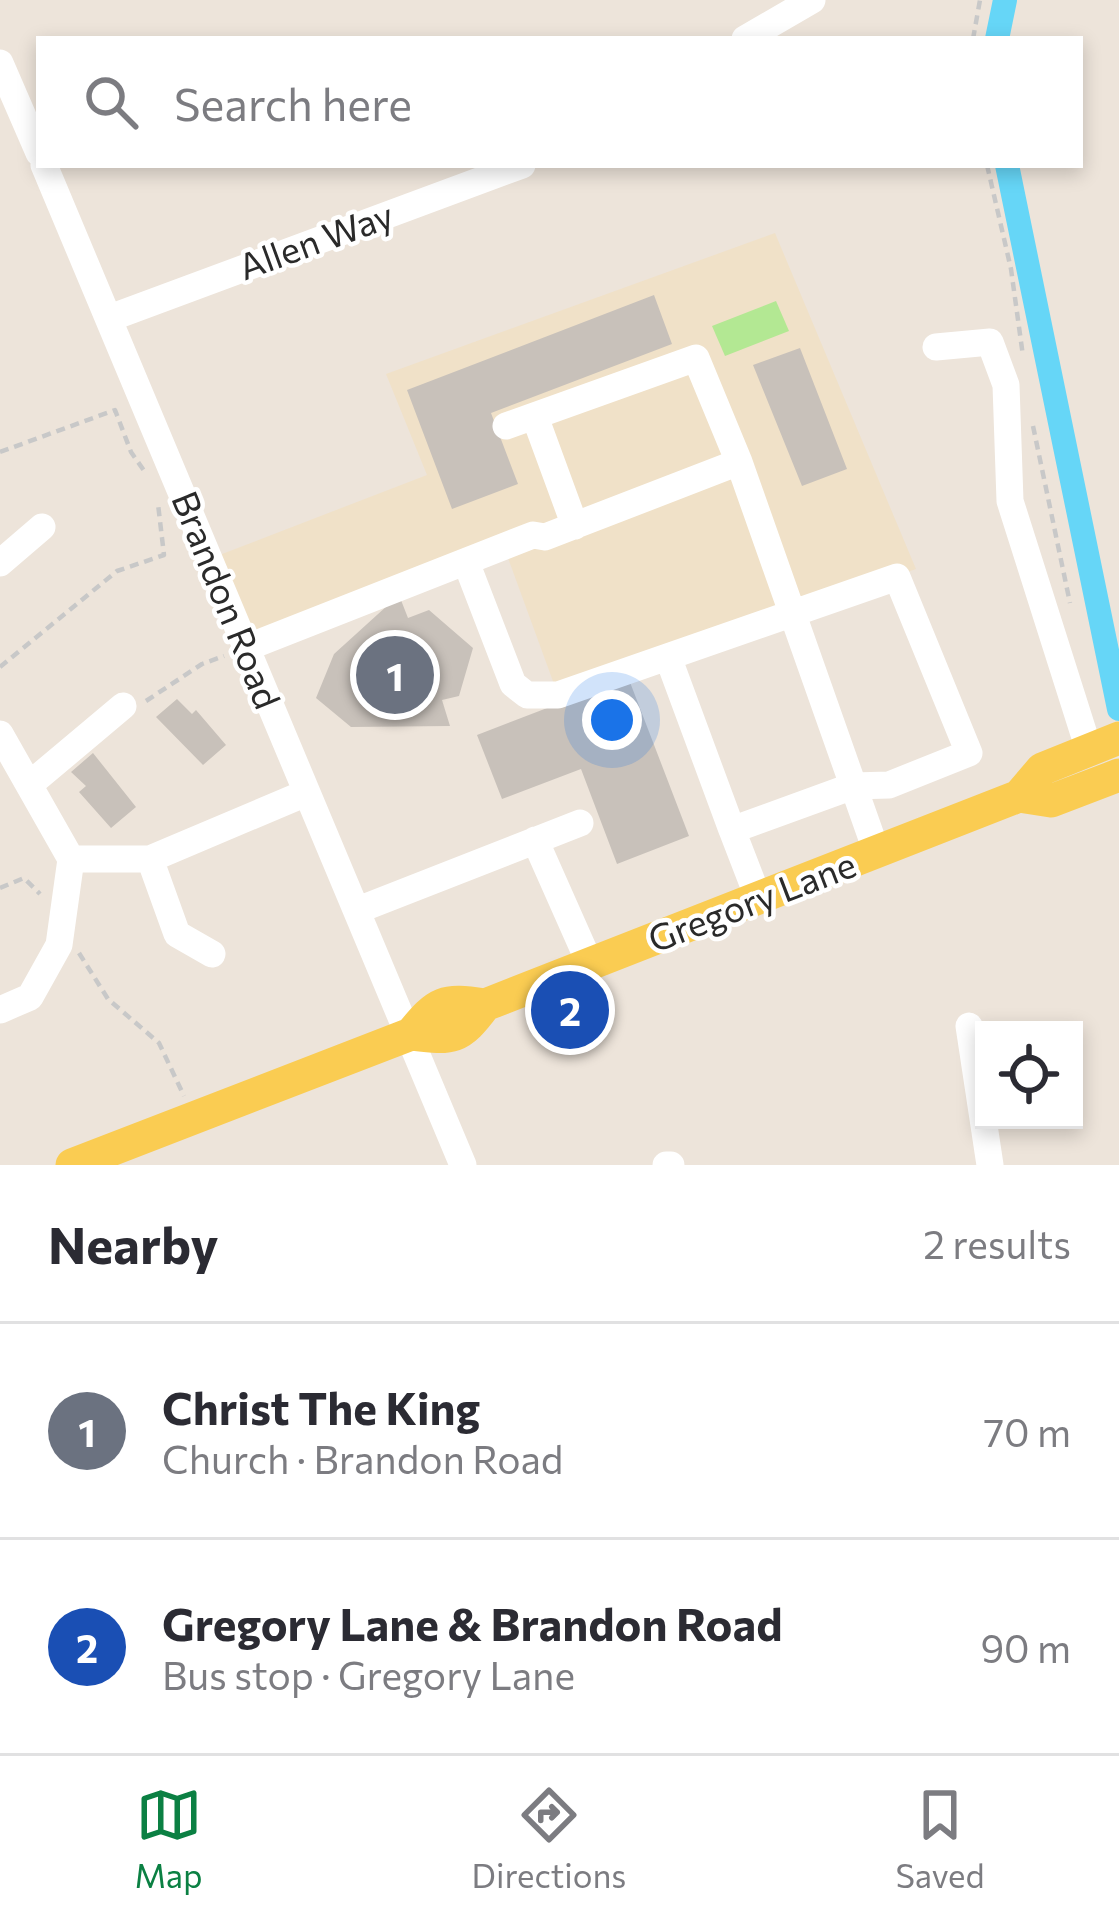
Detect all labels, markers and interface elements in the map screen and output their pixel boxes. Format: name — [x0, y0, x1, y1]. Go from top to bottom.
search box — [36, 36, 1083, 168]
icon: search — [78, 69, 144, 135]
text: Search here — [174, 75, 412, 130]
street label: Allen Way — [232, 191, 399, 287]
street label: Brandon Road — [164, 484, 291, 714]
pin: 1 — [356, 630, 434, 720]
your location — [582, 690, 642, 750]
street label: Gregory Lane — [641, 840, 861, 960]
pin: 2 — [531, 965, 609, 1055]
map controls — [975, 1021, 1083, 1129]
button: locate — [975, 1021, 1083, 1129]
text: Nearby — [48, 1212, 218, 1275]
text: 2 results — [923, 1219, 1071, 1267]
text: Christ The King — [162, 1379, 480, 1434]
text: 1 — [78, 1407, 96, 1455]
text: 70 m — [984, 1407, 1071, 1455]
text: Church · Brandon Road — [162, 1434, 563, 1482]
text: Gregory Lane & Brandon Road — [162, 1595, 783, 1650]
text: 2 — [76, 1623, 98, 1671]
text: 90 m — [980, 1623, 1071, 1671]
text: Bus stop · Gregory Lane — [162, 1650, 575, 1698]
tab: Map — [135, 1782, 203, 1895]
tab: Directions — [472, 1782, 626, 1895]
tab: Saved — [895, 1782, 984, 1895]

